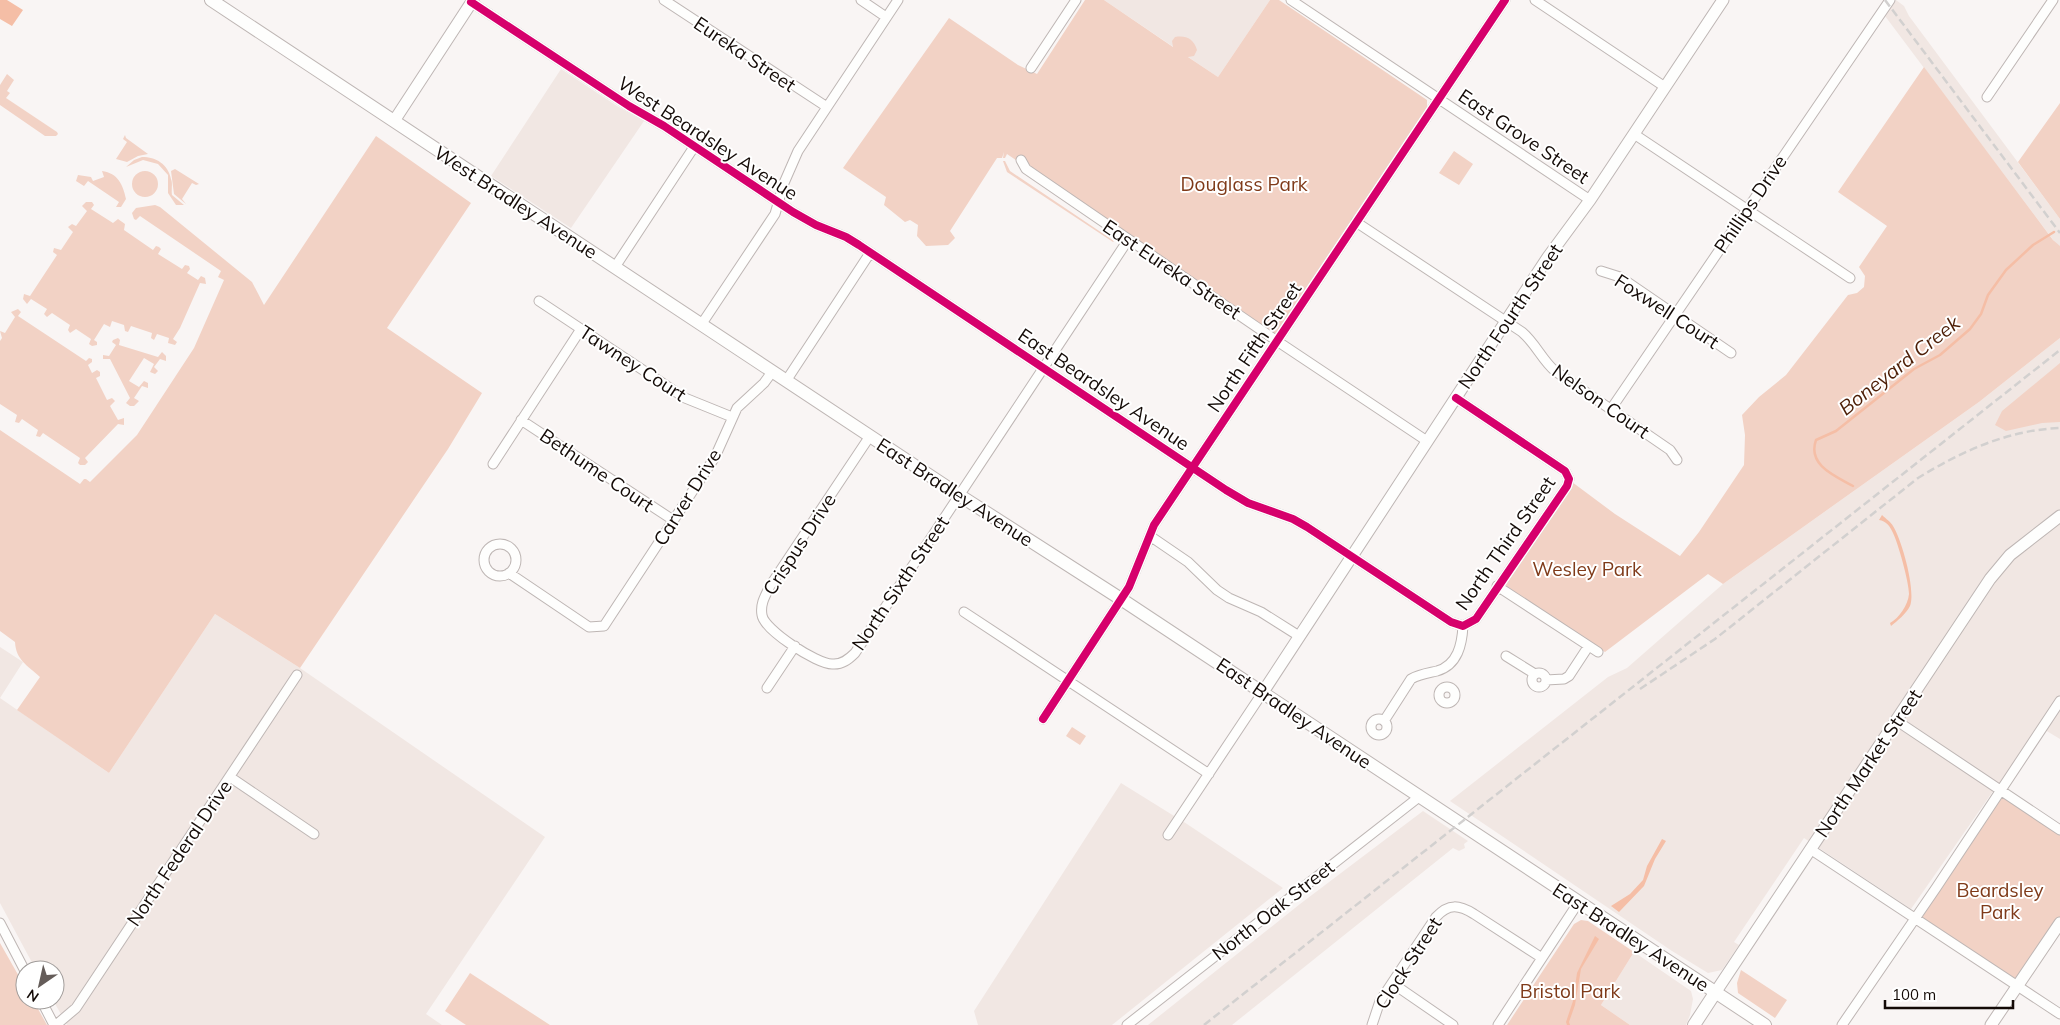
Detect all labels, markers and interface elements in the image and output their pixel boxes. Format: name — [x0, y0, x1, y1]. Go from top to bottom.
street label: Eureka Street — [689, 11, 801, 97]
street label: West Beardsley Avenue — [614, 71, 802, 205]
street label: East Grove Street — [1454, 83, 1594, 189]
street label: West Bradley Avenue — [430, 140, 602, 264]
street label: Phillips Drive — [1708, 150, 1792, 258]
park label: Douglass Park — [1180, 172, 1308, 196]
street label: East Eureka Street — [1098, 214, 1246, 324]
street label: North Fourth Street — [1453, 239, 1568, 393]
street label: Foxwell Court — [1610, 268, 1724, 354]
street label: North Fifth Street — [1202, 277, 1307, 417]
water label: Boneyard Creek — [1833, 309, 1965, 420]
street label: Tawney Court — [575, 320, 691, 407]
street label: East Beardsley Avenue — [1014, 323, 1194, 455]
street label: Nelson Court — [1548, 359, 1655, 444]
street label: Bethume Court — [536, 423, 659, 517]
street label: East Bradley Avenue — [872, 432, 1038, 552]
street label: Carver Drive — [648, 444, 726, 550]
street label: North Third Street — [1450, 471, 1560, 615]
street label: Crispus Drive — [757, 489, 841, 599]
street label: North Sixth Street — [846, 511, 954, 655]
park label: Wesley Park — [1532, 557, 1642, 581]
street label: East Bradley Avenue — [1212, 652, 1376, 774]
street label: North Market Street — [1809, 684, 1927, 842]
street label: North Federal Drive — [121, 775, 237, 931]
street label: North Oak Street — [1207, 855, 1339, 965]
street label: East Bradley Avenue — [1548, 877, 1714, 997]
park label: Beardsley Park — [1956, 878, 2044, 924]
street label: Clock Street — [1369, 912, 1447, 1014]
north arrow — [15, 960, 65, 1010]
scale bar — [1885, 978, 2012, 1010]
park label: Bristol Park — [1520, 979, 1620, 1003]
text: N — [23, 985, 42, 1006]
text: 100 m — [1892, 985, 1936, 1004]

